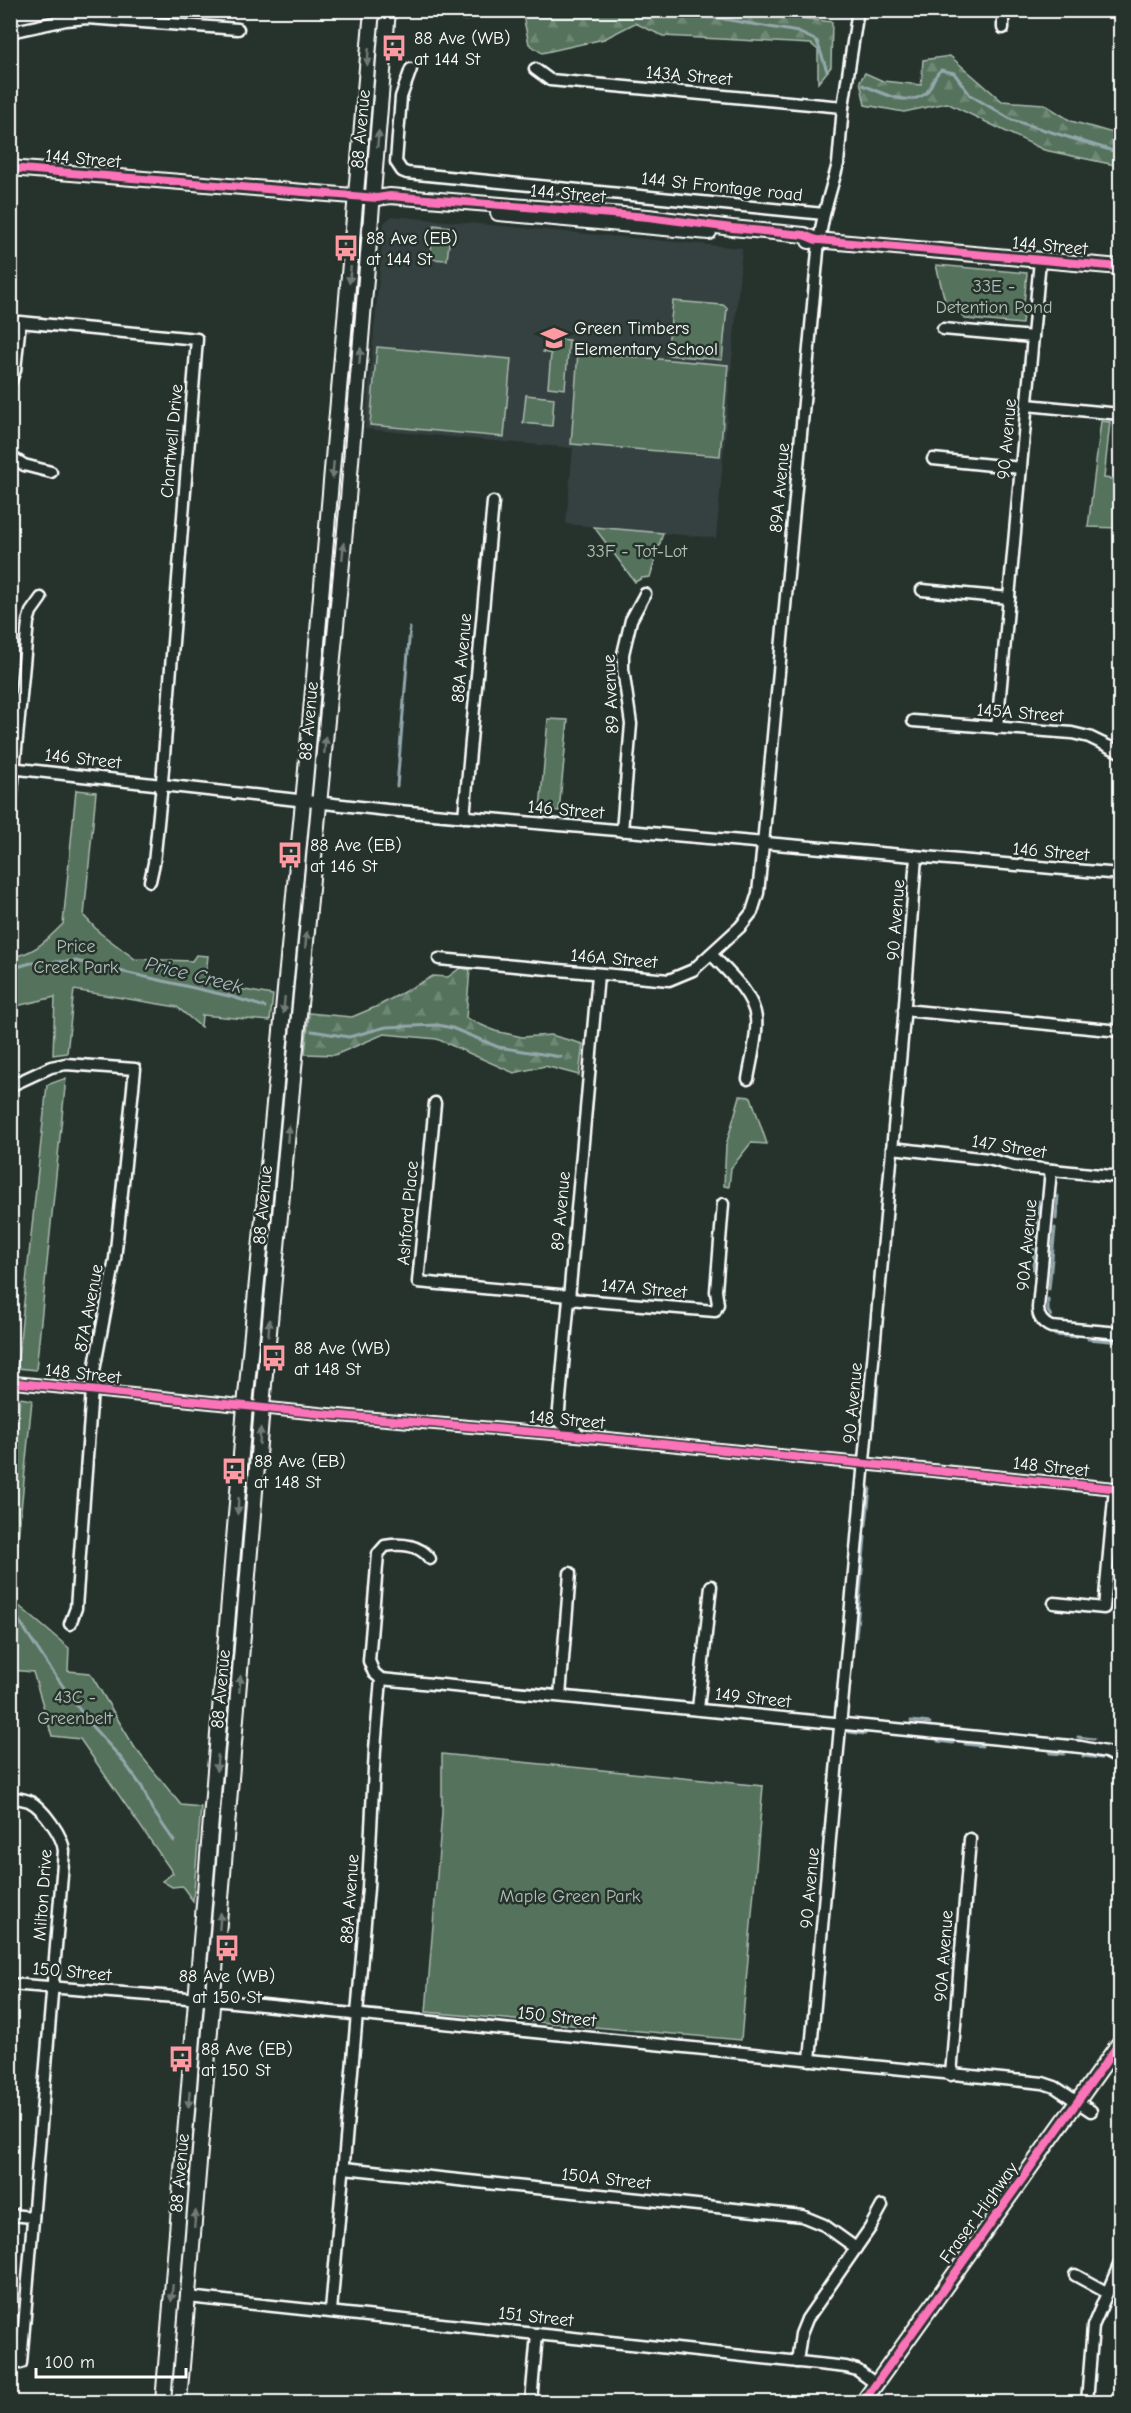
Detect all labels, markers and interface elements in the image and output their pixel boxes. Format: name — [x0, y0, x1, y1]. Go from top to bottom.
place label: 88 Ave (WB) at 144 St — [414, 28, 510, 70]
bus stop icon: 88 Ave (WB) at 144 St — [379, 33, 409, 63]
one-way arrow — [363, 48, 373, 67]
street label: 143A Street — [645, 62, 734, 90]
street label: 88 Avenue — [347, 89, 375, 169]
one-way arrow — [373, 130, 383, 149]
street label: 144 Street — [44, 145, 122, 173]
street label: 144 St Frontage road — [640, 168, 804, 206]
street label: 144 Street — [529, 180, 607, 208]
place label: 88 Ave (EB) at 144 St — [366, 228, 458, 270]
street label: 144 Street — [1011, 232, 1089, 260]
bus stop icon: 88 Ave (EB) at 144 St — [331, 233, 361, 263]
one-way arrow — [345, 266, 355, 285]
park label: 33E - Detention Pond — [936, 276, 1053, 318]
place label: Green Timbers Elementary School — [574, 318, 718, 360]
school or university icon: Green Timbers Elementary School — [539, 323, 569, 353]
one-way arrow — [355, 347, 365, 366]
street label: Chartwell Drive — [157, 383, 187, 499]
street label: 90 Avenue — [993, 398, 1021, 480]
street label: 89A Avenue — [766, 442, 794, 534]
one-way arrow — [328, 460, 337, 479]
one-way arrow — [338, 541, 348, 560]
park label: 33F - Tot-Lot — [587, 541, 688, 562]
street label: 88A Avenue — [448, 612, 476, 704]
street label: 89 Avenue — [598, 654, 624, 734]
street label: 88 Avenue — [295, 681, 323, 761]
street label: 145A Street — [976, 699, 1065, 727]
one-way arrow — [320, 735, 330, 754]
street label: 146 Street — [44, 745, 123, 774]
street label: 146 Street — [527, 796, 606, 824]
place label: 88 Ave (EB) at 146 St — [310, 835, 402, 877]
street label: 146 Street — [1012, 838, 1091, 866]
bus stop icon: 88 Ave (EB) at 146 St — [275, 840, 305, 870]
street label: 90 Avenue — [883, 879, 909, 961]
one-way arrow — [301, 930, 311, 949]
park label: Price Creek Park — [33, 936, 119, 978]
street label: 146A Street — [570, 945, 659, 973]
water label: Price Creek — [143, 952, 245, 998]
one-way arrow — [279, 996, 289, 1015]
one-way arrow — [283, 1124, 293, 1143]
street label: 147 Street — [970, 1131, 1049, 1163]
street label: Ashford Place — [393, 1160, 423, 1266]
street label: 88 Avenue — [249, 1165, 277, 1245]
street label: 89 Avenue — [547, 1170, 575, 1252]
street label: 90A Avenue — [1013, 1198, 1041, 1292]
street label: 87A Avenue — [70, 1262, 108, 1354]
street label: 147A Street — [600, 1275, 689, 1303]
one-way arrow — [264, 1319, 274, 1338]
place label: 88 Ave (WB) at 148 St — [294, 1338, 390, 1380]
bus stop icon: 88 Ave (WB) at 148 St — [259, 1343, 289, 1373]
street label: 148 Street — [44, 1360, 123, 1389]
street label: 90 Avenue — [839, 1362, 867, 1444]
street label: 148 Street — [528, 1406, 607, 1434]
one-way arrow — [255, 1426, 265, 1445]
place label: 88 Ave (EB) at 148 St — [254, 1451, 346, 1493]
street label: 148 Street — [1012, 1453, 1091, 1482]
bus stop icon: 88 Ave (EB) at 148 St — [219, 1456, 249, 1486]
one-way arrow — [233, 1496, 243, 1515]
street label: 88 Avenue — [207, 1649, 235, 1729]
one-way arrow — [235, 1675, 245, 1694]
street label: 149 Street — [714, 1684, 793, 1713]
park label: 43C - Greenbelt — [37, 1687, 114, 1729]
one-way arrow — [212, 1754, 222, 1773]
street label: 90 Avenue — [796, 1847, 824, 1929]
street label: Milton Drive — [29, 1848, 57, 1942]
street label: 88A Avenue — [336, 1853, 364, 1945]
park label: Maple Green Park — [499, 1886, 641, 1907]
street label: 90A Avenue — [930, 1909, 958, 2003]
one-way arrow — [215, 1911, 225, 1930]
bus stop icon: 88 Ave (WB) at 150 St — [212, 1933, 242, 1963]
street label: 150 Street — [32, 1958, 113, 1986]
place label: 88 Ave (WB) at 150 St — [179, 1966, 275, 2008]
street label: 150 Street — [517, 2002, 598, 2032]
place label: 88 Ave (EB) at 150 St — [201, 2039, 293, 2081]
bus stop icon: 88 Ave (EB) at 150 St — [166, 2044, 196, 2074]
one-way arrow — [184, 2090, 193, 2109]
street label: 88 Avenue — [166, 2133, 194, 2213]
street label: Fraser Highway — [935, 2157, 1023, 2268]
street label: 150A Street — [560, 2164, 652, 2194]
one-way arrow — [190, 2209, 199, 2228]
one-way arrow — [168, 2284, 177, 2303]
street label: 151 Street — [498, 2303, 575, 2331]
scale bar — [36, 2341, 186, 2379]
text: 100 m — [45, 2352, 95, 2373]

